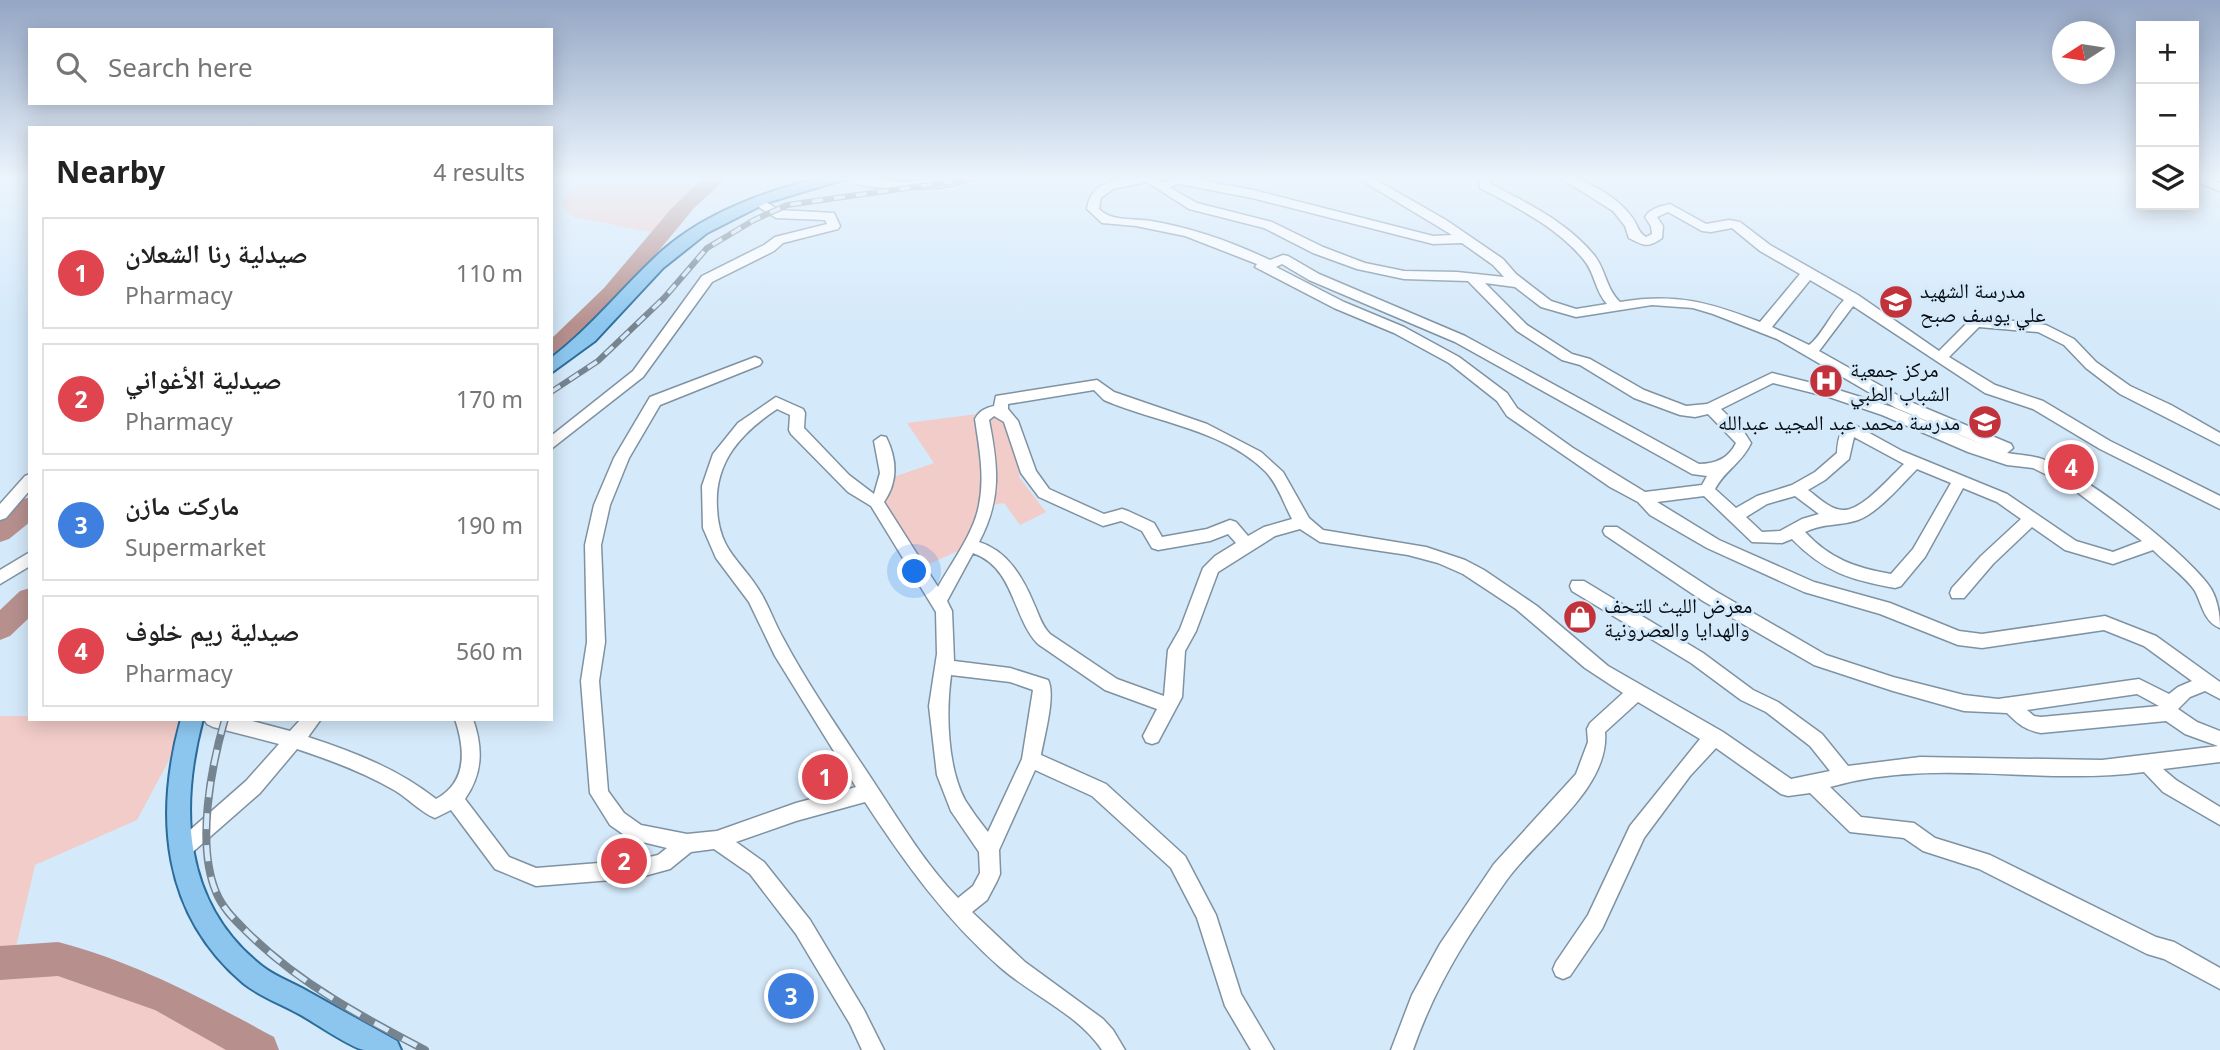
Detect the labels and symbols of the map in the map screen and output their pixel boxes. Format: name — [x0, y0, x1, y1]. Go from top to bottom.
north arrow — [2052, 21, 2115, 84]
place label: مدرسة الشهيد علي يوسف صبح — [1920, 276, 2046, 331]
school or university icon: مدرسة الشهيد علي يوسف صبح — [1877, 283, 1915, 321]
place label: مركز جمعية الشباب الطبي — [1850, 355, 1950, 410]
hospital icon: مركز جمعية الشباب الطبي — [1807, 362, 1845, 400]
school or university icon: مدرسة محمد عبد المجيد عبدالله — [1966, 403, 2004, 441]
place label: مدرسة محمد عبد المجيد عبدالله — [1718, 408, 1960, 436]
pin: 4 — [2048, 441, 2094, 493]
your location — [897, 554, 931, 588]
place label: معرض الليث للتحف والهدايا والعصرونية — [1604, 591, 1752, 643]
shop icon: معرض الليث للتحف والهدايا والعصرونية — [1561, 598, 1599, 636]
pin: 1 — [802, 751, 848, 803]
pin: 2 — [601, 835, 647, 887]
pin: 3 — [768, 970, 814, 1022]

